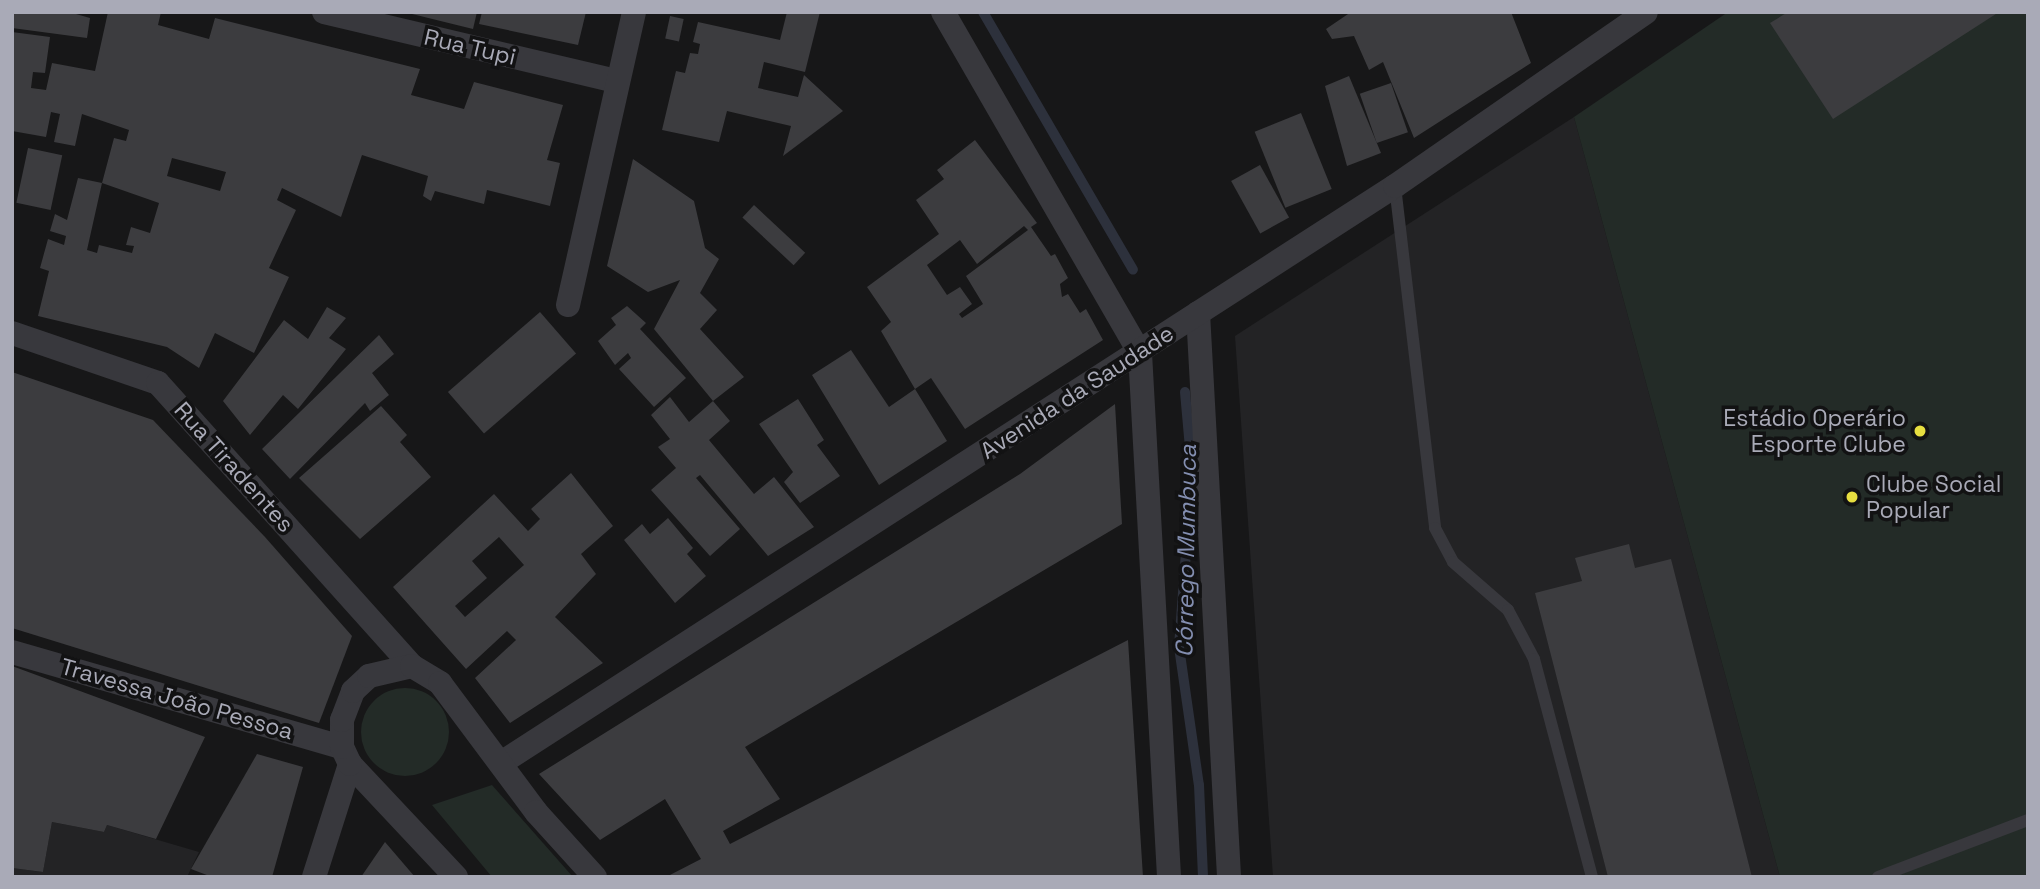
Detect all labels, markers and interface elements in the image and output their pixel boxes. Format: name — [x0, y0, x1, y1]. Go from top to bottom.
street label: Rua Tupi — [421, 23, 519, 71]
street label: Avenida da Saudade — [975, 319, 1179, 465]
street label: Rua Tiradentes — [168, 396, 300, 538]
place label: Estádio Operário Esporte Clube — [1723, 404, 1906, 458]
marker: Estádio Operário Esporte Clube — [1912, 423, 1928, 439]
water label: Córrego Mumbuca — [1170, 444, 1202, 658]
place label: Clube Social Popular — [1866, 470, 2001, 524]
marker: Clube Social Popular — [1844, 489, 1860, 505]
street label: Travessa João Pessoa — [58, 653, 296, 745]

